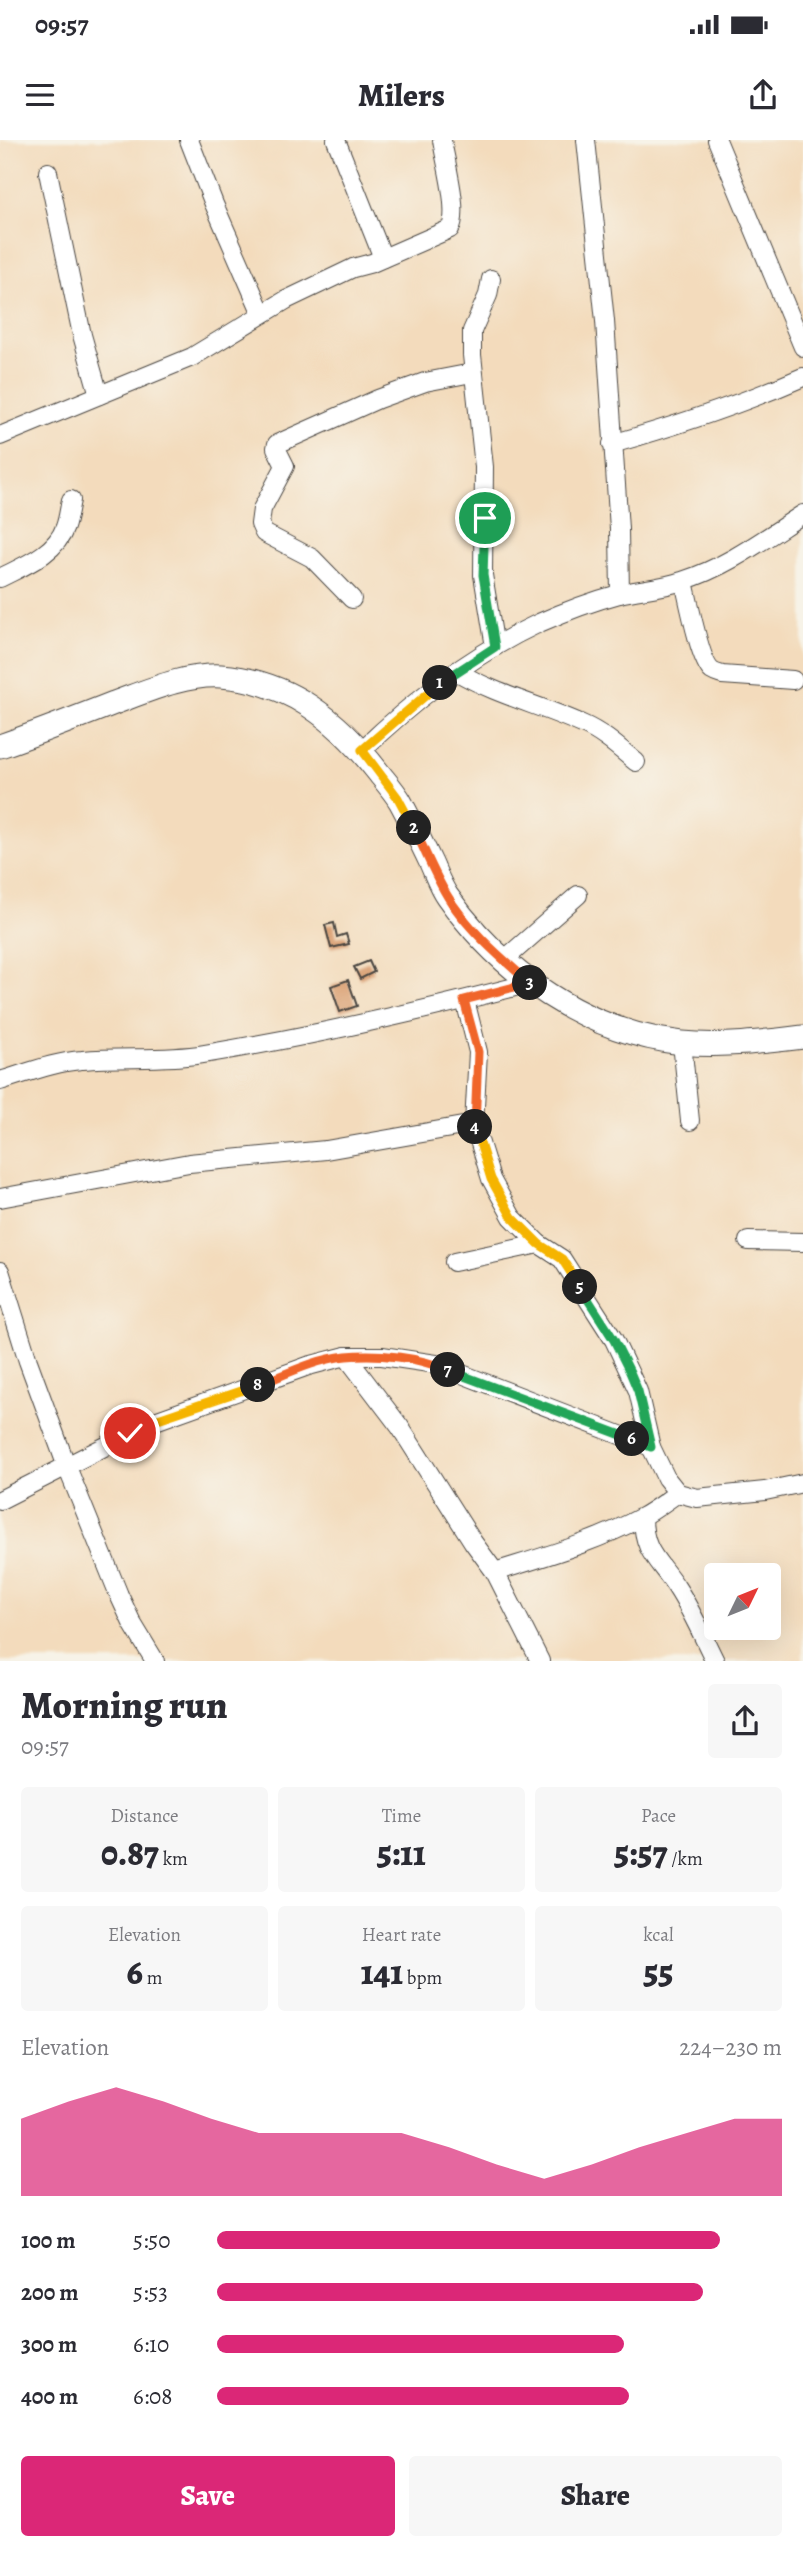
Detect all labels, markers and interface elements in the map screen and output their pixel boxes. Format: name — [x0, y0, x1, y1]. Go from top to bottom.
text: 09:57 — [35, 7, 89, 42]
text: Milers — [358, 73, 445, 117]
icon: menu — [21, 76, 59, 114]
icon: share — [744, 76, 782, 114]
pin — [455, 488, 515, 548]
icon: arrive — [466, 499, 504, 537]
pin: 1 — [422, 666, 458, 700]
text: 1 — [436, 669, 443, 695]
pin: 2 — [396, 810, 432, 846]
text: 2 — [409, 814, 418, 840]
pin: 3 — [512, 966, 548, 1000]
text: 3 — [525, 969, 534, 995]
pin: 4 — [458, 1110, 492, 1144]
text: 4 — [470, 1113, 479, 1139]
pin: 5 — [562, 1270, 598, 1304]
text: 5 — [575, 1273, 584, 1299]
pin: 7 — [430, 1352, 466, 1388]
text: 7 — [443, 1356, 452, 1382]
pin: 8 — [240, 1368, 276, 1402]
text: 8 — [253, 1371, 262, 1397]
pin — [100, 1403, 160, 1463]
icon: check — [111, 1414, 149, 1452]
pin: 6 — [614, 1422, 650, 1456]
text: 6 — [627, 1425, 636, 1451]
north arrow — [704, 1563, 780, 1640]
map controls — [704, 1563, 781, 1640]
text: Morning run — [21, 1679, 228, 1731]
button: share — [708, 1684, 782, 1758]
text: 09:57 — [21, 1731, 69, 1762]
text: Distance — [110, 1803, 179, 1829]
text: Time — [382, 1803, 421, 1829]
text: Pace — [641, 1803, 676, 1829]
text: 0.87 — [101, 1829, 159, 1877]
text: 5:11 — [377, 1829, 426, 1877]
text: 5:57 — [614, 1829, 667, 1877]
text: km — [159, 1846, 188, 1872]
text: /km — [667, 1846, 703, 1872]
text: Elevation — [108, 1922, 181, 1948]
text: Heart rate — [362, 1922, 441, 1948]
text: kcal — [643, 1922, 674, 1948]
text: 6 — [126, 1948, 143, 1996]
text: 141 — [361, 1948, 403, 1996]
text: 55 — [644, 1948, 673, 1996]
text: m — [143, 1965, 163, 1991]
text: bpm — [403, 1965, 442, 1991]
text: Elevation — [21, 2032, 109, 2063]
text: 224–230 m — [679, 2032, 782, 2063]
text: 100 m — [21, 2225, 76, 2256]
text: 5:50 — [133, 2225, 171, 2256]
text: 200 m — [21, 2277, 79, 2308]
text: 5:53 — [133, 2277, 168, 2308]
text: 300 m — [21, 2329, 77, 2360]
text: 6:10 — [133, 2329, 169, 2360]
text: 400 m — [21, 2381, 78, 2412]
text: 6:08 — [133, 2381, 173, 2412]
button: Save — [21, 2456, 395, 2536]
button: Share — [409, 2456, 782, 2536]

